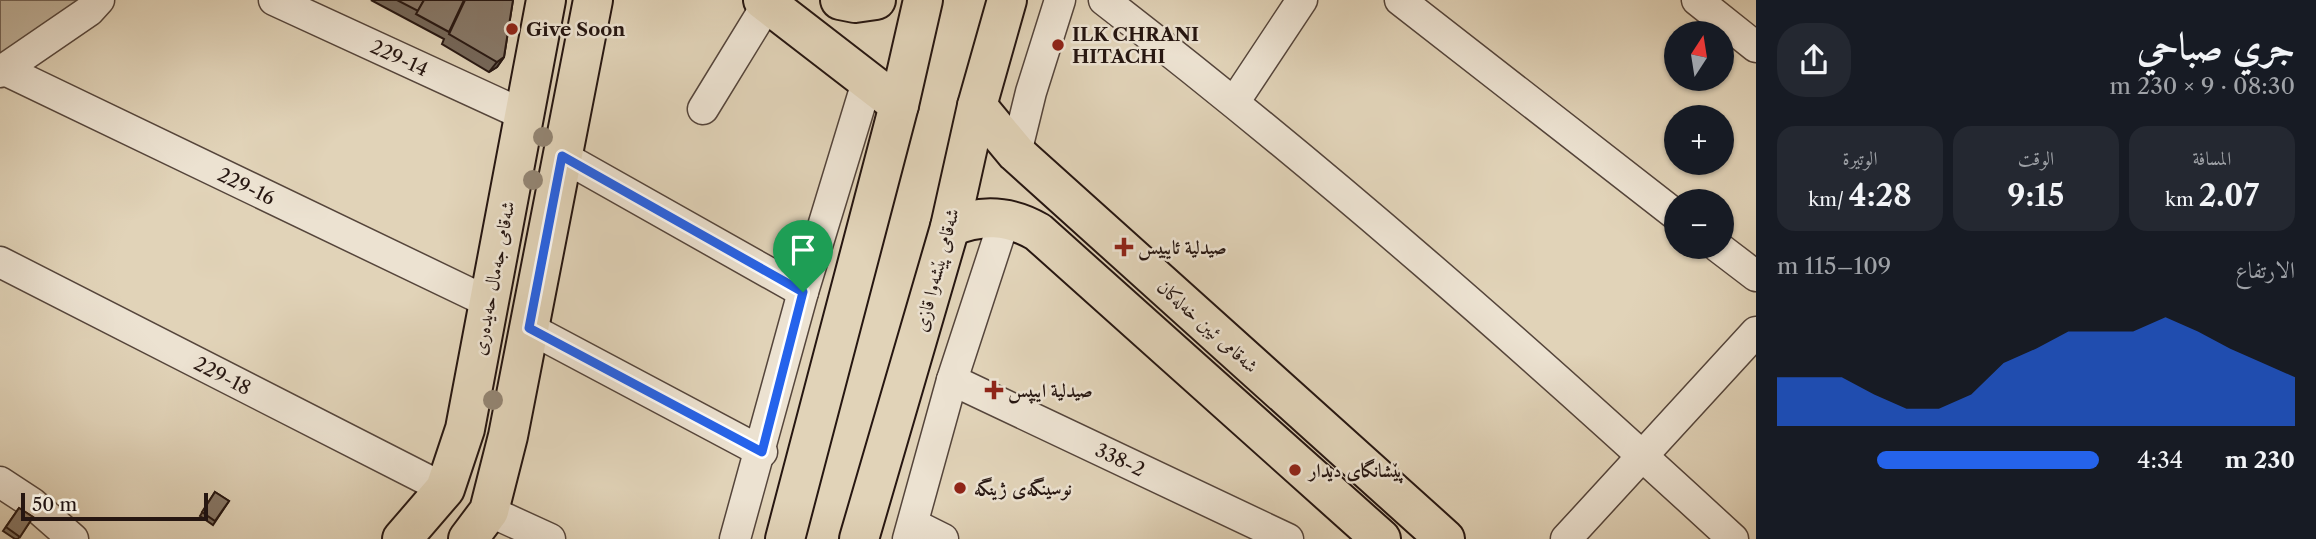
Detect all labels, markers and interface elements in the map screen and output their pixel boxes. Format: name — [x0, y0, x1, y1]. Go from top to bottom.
place label: Give Soon — [526, 18, 625, 41]
marker: Give Soon — [504, 21, 520, 37]
north arrow — [1664, 21, 1734, 91]
map controls — [1664, 21, 1734, 259]
text: جري صباحي — [2137, 22, 2295, 69]
place label: ILK CHRANI HITACHI — [1072, 23, 1199, 68]
button: share — [1777, 23, 1851, 97]
street label: 229-14 — [367, 35, 431, 81]
marker: ILK CHRANI HITACHI — [1050, 37, 1066, 53]
text: 08:30 · 9 × 230 m — [2109, 72, 2295, 100]
button: + — [1664, 105, 1734, 175]
text: الوتيرة — [1842, 147, 1878, 170]
text: الوقت — [2018, 147, 2054, 170]
text: المسافة — [2193, 147, 2231, 170]
street label: 229-16 — [214, 163, 279, 210]
text: 4:28 — [1849, 177, 1912, 214]
text: 9:15 — [2008, 177, 2064, 214]
text: 2.07 — [2199, 177, 2259, 214]
text: /km — [1808, 188, 1849, 211]
text: km — [2165, 188, 2199, 211]
button: − — [1664, 189, 1734, 259]
street label: شەقامی جەمال حەیدەری — [467, 199, 520, 357]
street label: شەقامی پێشەوا قازی — [909, 206, 965, 335]
pin — [773, 220, 833, 292]
icon: arrive — [784, 231, 822, 269]
place label: صيدلية ئايبيس — [1138, 236, 1227, 261]
marker: صيدلية ئايبيس — [1116, 239, 1132, 255]
text: 109–115 m — [1777, 252, 1891, 280]
text: الارتفاع — [2235, 256, 2295, 284]
street label: شەقامی ئیبن خەلەکان — [1152, 275, 1263, 378]
street label: 229-18 — [190, 352, 255, 400]
place label: صيدلية ایبپس — [1008, 379, 1093, 404]
marker: صيدلية ایبپس — [986, 382, 1002, 398]
street label: 338-2 — [1092, 439, 1148, 482]
text: 4:34 — [2137, 446, 2183, 474]
text: 230 m — [2225, 446, 2295, 474]
place label: پێشانگای دیدار — [1307, 458, 1404, 484]
marker: پێشانگای دیدار — [1287, 462, 1303, 478]
place label: نوسینگەی ژینگە — [974, 477, 1072, 501]
marker: نوسینگەی ژینگە — [952, 480, 968, 496]
scale bar — [21, 490, 208, 522]
text: 50 m — [32, 493, 77, 516]

